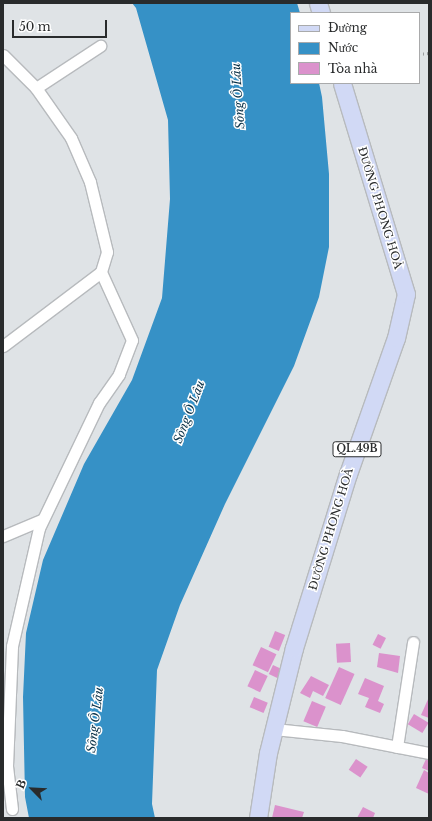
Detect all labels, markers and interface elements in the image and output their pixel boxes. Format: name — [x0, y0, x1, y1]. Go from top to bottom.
scale bar — [14, 12, 109, 38]
legend — [290, 12, 420, 84]
text: 50 m — [19, 19, 51, 34]
text: Đường — [328, 20, 367, 35]
text: Nước — [328, 40, 358, 55]
text: Tòa nhà — [328, 61, 377, 76]
water label: Sông Ô Lâu — [229, 62, 247, 130]
street label: ĐƯỜNG PHONG HOÀ — [355, 145, 405, 271]
water label: Sông Ô Lâu — [170, 378, 208, 446]
road number: QL.49B — [332, 441, 382, 457]
street label: ĐƯỜNG PHONG HOÀ — [306, 466, 356, 592]
water label: Sông Ô Lâu — [84, 686, 106, 754]
north arrow — [12, 769, 52, 809]
text: B — [13, 777, 29, 791]

